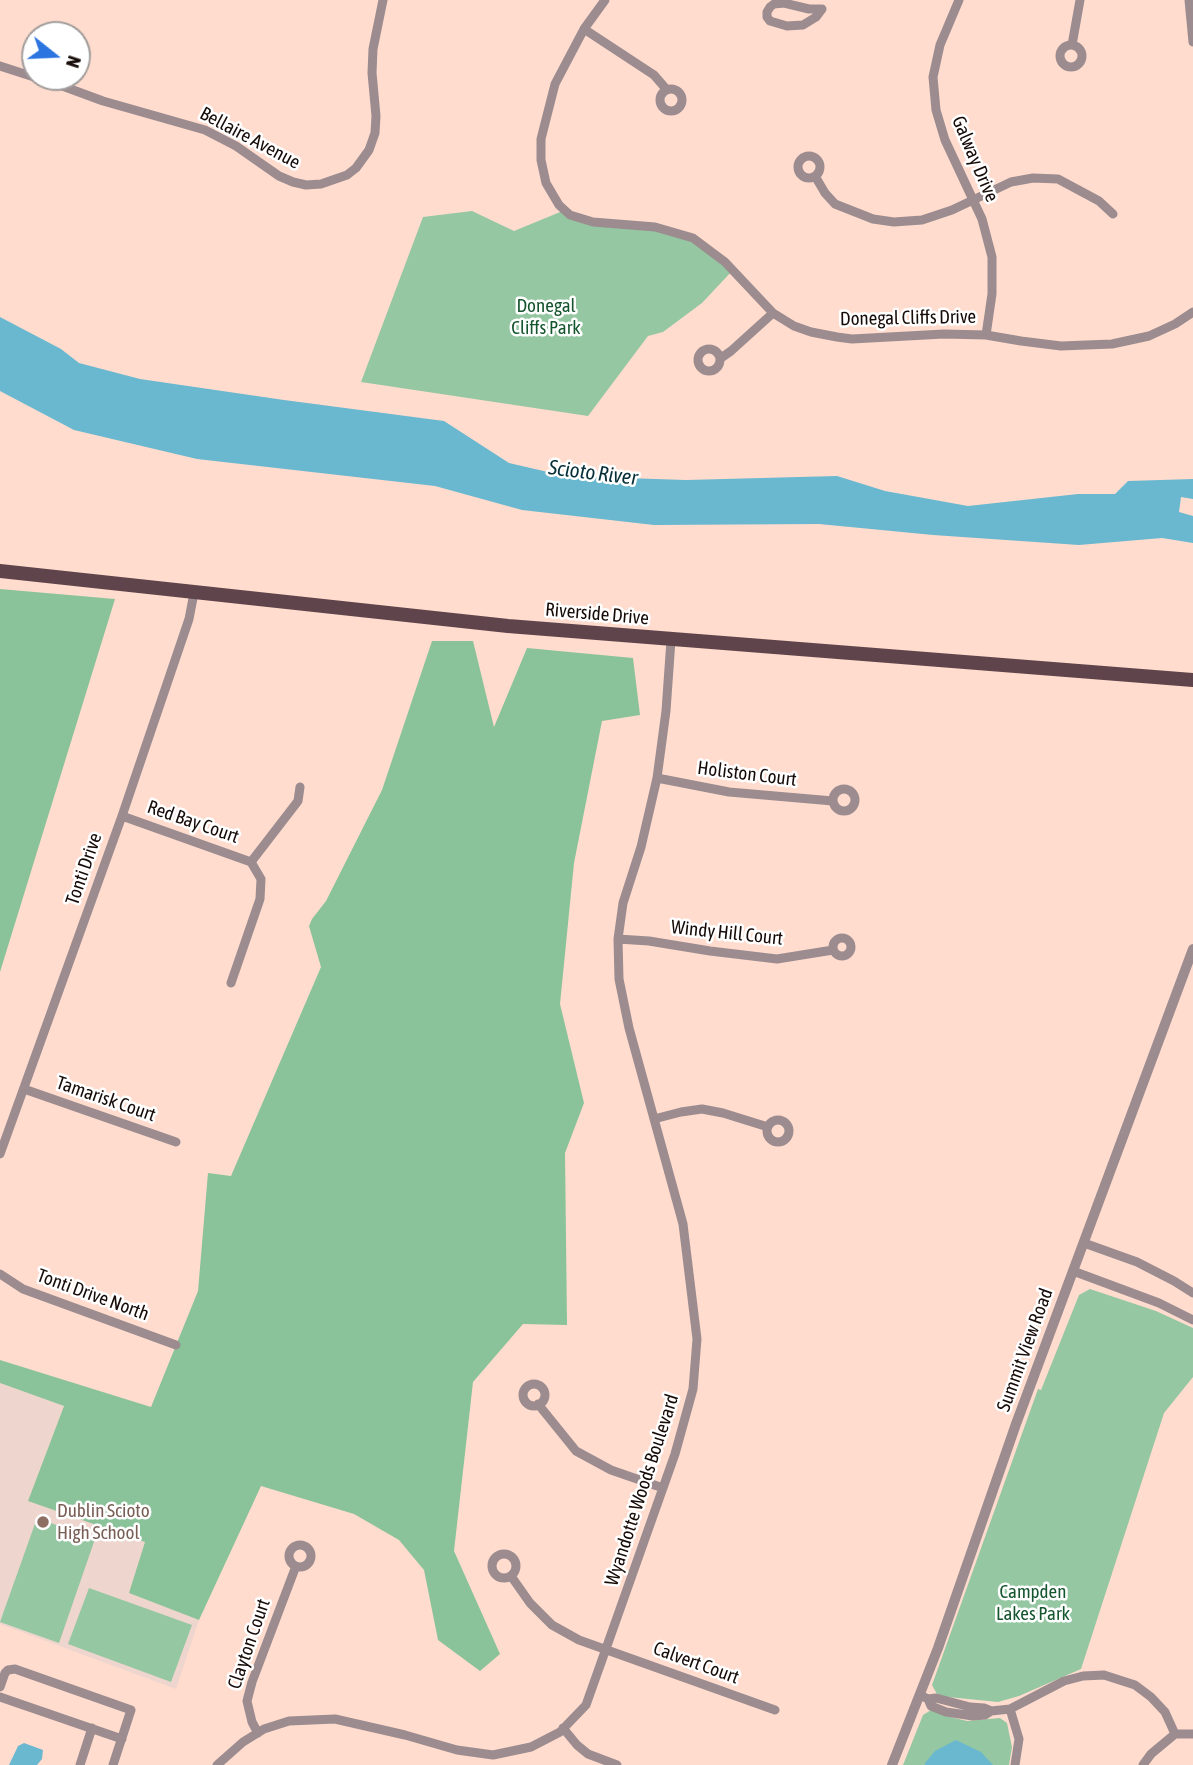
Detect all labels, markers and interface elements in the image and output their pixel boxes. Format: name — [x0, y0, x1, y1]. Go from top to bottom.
north arrow — [21, 21, 91, 91]
text: N — [62, 53, 86, 71]
street label: Bellaire Avenue — [196, 102, 304, 174]
street label: Galway Drive — [947, 113, 1003, 205]
park label: Donegal Cliffs Park — [511, 295, 581, 339]
street label: Donegal Cliffs Drive — [840, 305, 976, 331]
water label: Scioto River — [547, 455, 639, 491]
street label: Riverside Drive — [544, 598, 650, 630]
street label: Holiston Court — [696, 757, 798, 791]
street label: Red Bay Court — [144, 796, 242, 848]
street label: Tonti Drive — [61, 830, 107, 908]
street label: Windy Hill Court — [670, 916, 784, 950]
street label: Tamarisk Court — [53, 1071, 159, 1127]
street label: Tonti Drive North — [34, 1264, 152, 1326]
street label: Summit View Road — [992, 1285, 1058, 1415]
street label: Wyandotte Woods Boulevard — [600, 1391, 684, 1589]
place label: Dublin Scioto High School — [57, 1500, 150, 1544]
marker: Dublin Scioto High School — [35, 1514, 51, 1530]
park label: Campden Lakes Park — [996, 1581, 1070, 1625]
street label: Clayton Court — [223, 1596, 275, 1692]
street label: Calvert Court — [650, 1637, 742, 1689]

